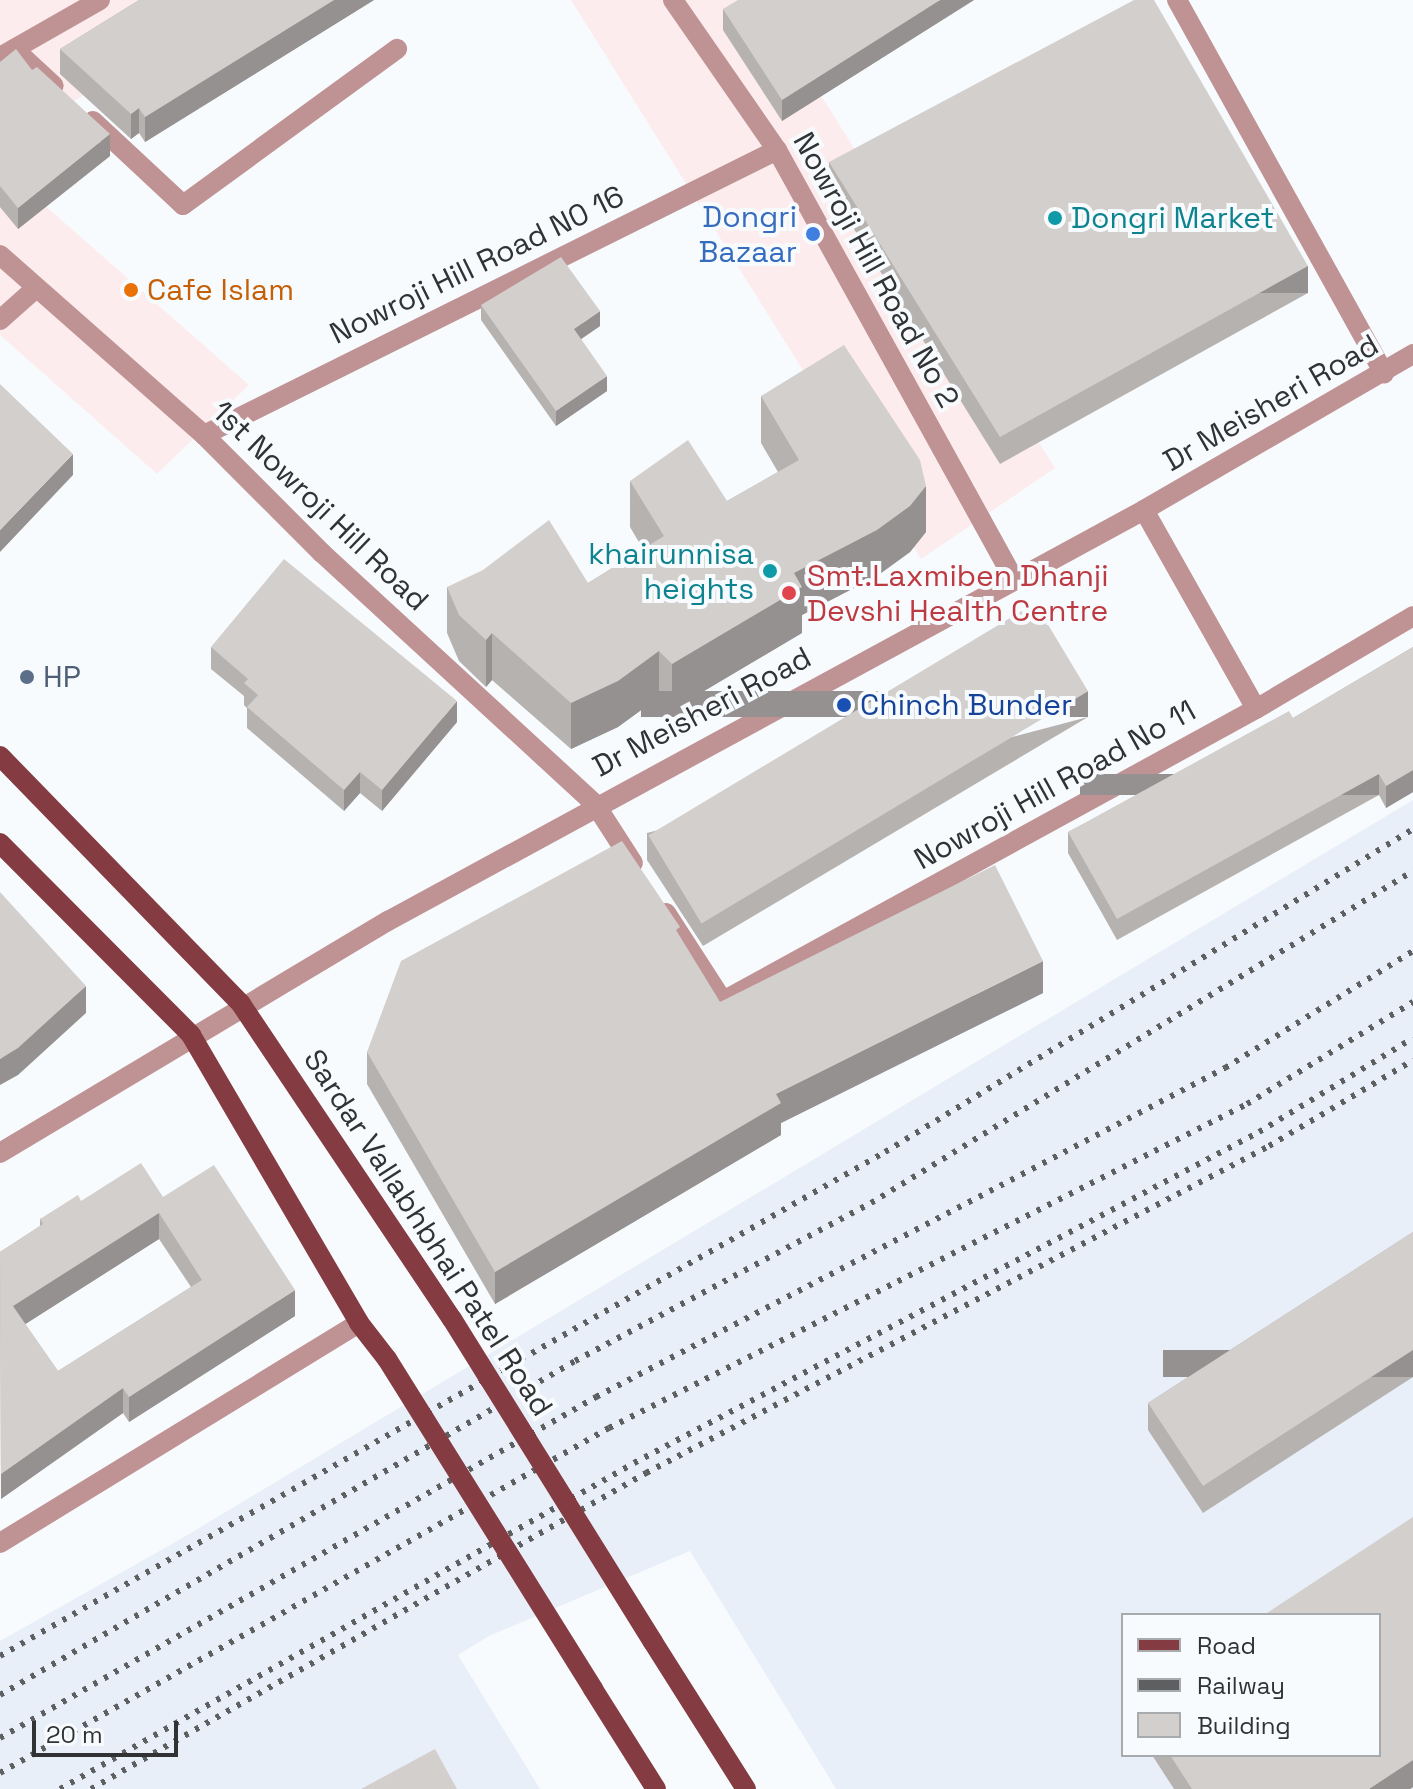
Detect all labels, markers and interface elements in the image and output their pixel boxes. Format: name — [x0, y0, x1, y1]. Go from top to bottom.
street label: Nowroji Hill Road No 2 — [785, 126, 967, 414]
street label: Nowroji Hill Road N0 16 — [324, 178, 630, 352]
place label: Dongri Bazaar — [699, 199, 797, 270]
place label: Dongri Market — [1071, 200, 1274, 236]
marker: Dongri Market — [1046, 209, 1064, 227]
marker: Dongri Bazaar — [804, 225, 822, 243]
place label: Cafe Islam — [147, 272, 294, 308]
marker: Cafe Islam — [122, 281, 140, 299]
street label: Dr Meisheri Road — [1157, 327, 1385, 479]
street label: 1st Nowroji Hill Road — [204, 394, 436, 618]
place label: khairunnisa heights — [588, 536, 754, 606]
place label: Smt.Laxmiben Dhanji Devshi Health Centre — [807, 558, 1109, 628]
marker: khairunnisa heights — [761, 562, 779, 580]
marker: Smt.Laxmiben Dhanji Devshi Health Centre — [778, 582, 800, 604]
street label: Dr Meisheri Road — [587, 639, 817, 785]
place label: HP — [43, 659, 81, 695]
marker: HP — [18, 668, 36, 686]
place label: Chinch Bunder — [860, 687, 1072, 723]
street label: Nowroji Hill Road No 11 — [908, 693, 1202, 877]
marker: Chinch Bunder — [835, 696, 853, 714]
street label: Sardar Vallabhbhai Patel Road — [296, 1043, 560, 1423]
legend — [1121, 1613, 1381, 1757]
text: Road — [1197, 1630, 1256, 1661]
text: Railway — [1197, 1670, 1285, 1701]
scale bar — [36, 1705, 182, 1755]
text: Building — [1197, 1710, 1291, 1741]
text: 20 m — [46, 1719, 103, 1750]

